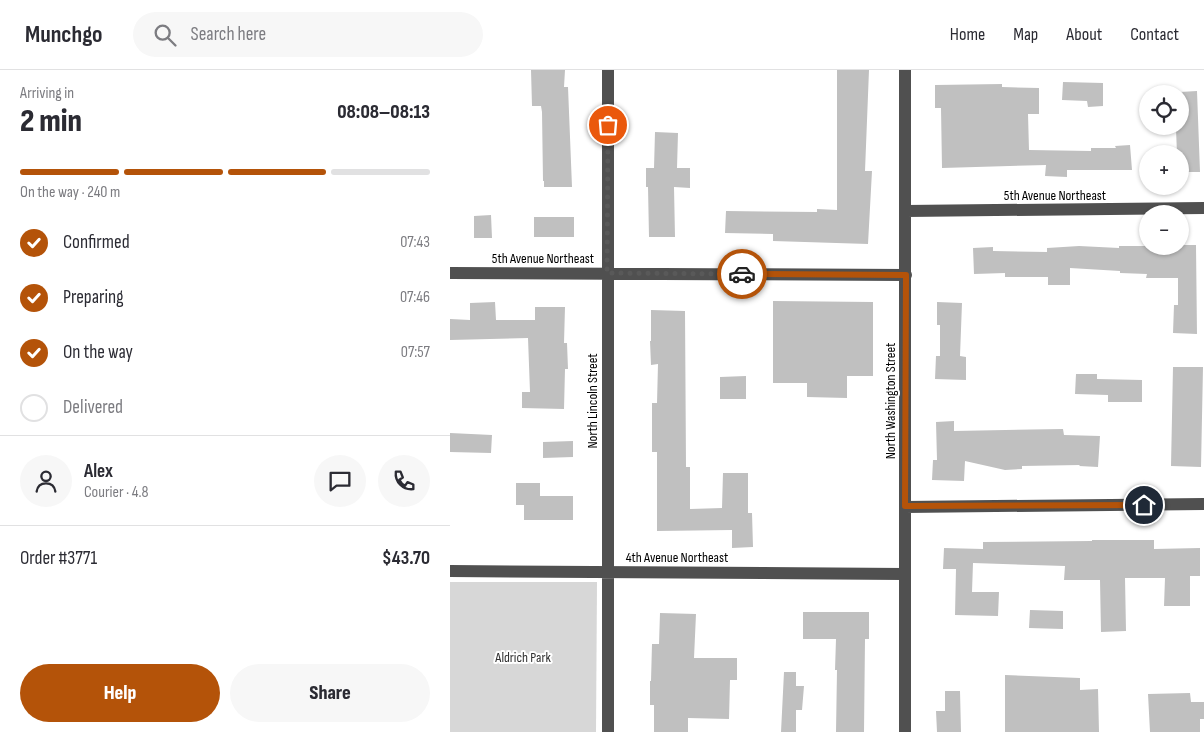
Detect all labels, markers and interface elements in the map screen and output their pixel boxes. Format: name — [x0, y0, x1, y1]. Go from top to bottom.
search box — [133, 12, 483, 57]
text: Munchgo — [25, 20, 103, 49]
icon: search — [151, 21, 179, 49]
text: Search here — [191, 23, 266, 46]
text: Home — [950, 24, 985, 45]
text: Map — [1013, 24, 1038, 45]
text: About — [1066, 24, 1102, 45]
text: Contact — [1130, 24, 1179, 45]
text: Arriving in — [20, 84, 74, 103]
map controls — [1139, 85, 1189, 255]
button: locate — [1139, 85, 1189, 135]
text: 08:08–08:13 — [337, 101, 430, 124]
text: 2 min — [20, 102, 82, 141]
pin — [587, 104, 629, 146]
icon: bag — [594, 111, 622, 139]
button: + — [1139, 145, 1189, 195]
text: On the way · 240 m — [20, 183, 120, 202]
street label: 5th Avenue Northeast — [1004, 187, 1106, 204]
button: − — [1139, 205, 1189, 255]
icon: check — [20, 229, 48, 257]
text: Confirmed — [63, 231, 130, 254]
text: 07:43 — [400, 233, 430, 252]
courier — [717, 249, 767, 299]
street label: 5th Avenue Northeast — [492, 250, 594, 267]
icon: car — [728, 260, 756, 288]
icon: check — [20, 284, 48, 312]
text: Preparing — [63, 286, 124, 309]
text: 07:46 — [400, 288, 430, 307]
icon: check — [20, 339, 48, 367]
text: On the way — [63, 341, 133, 364]
text: 07:57 — [401, 343, 430, 362]
street label: North Washington Street — [882, 343, 899, 459]
street label: North Lincoln Street — [584, 353, 601, 449]
text: Delivered — [63, 396, 123, 419]
button: person — [20, 455, 72, 507]
button: chat — [314, 455, 366, 507]
button: phone — [378, 455, 430, 507]
text: Alex — [84, 460, 113, 483]
text: Courier · 4.8 — [84, 483, 148, 502]
pin — [1123, 484, 1165, 526]
icon: home — [1130, 491, 1158, 519]
text: Order #3771 — [20, 547, 97, 570]
text: $43.70 — [382, 547, 430, 570]
street label: 4th Avenue Northeast — [626, 549, 728, 566]
park label: Aldrich Park — [494, 649, 551, 666]
button: Help — [20, 664, 220, 722]
button: Share — [230, 664, 430, 722]

